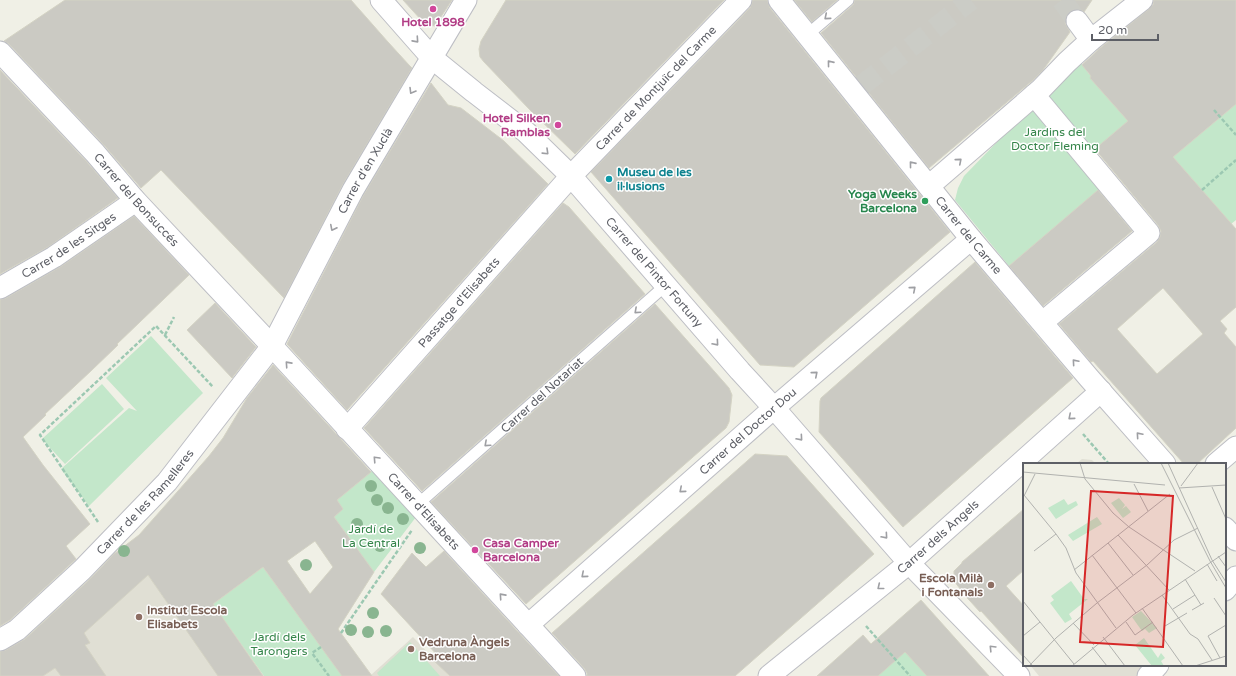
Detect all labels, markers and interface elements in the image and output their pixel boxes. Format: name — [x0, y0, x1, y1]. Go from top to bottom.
marker: Hotel 1898 — [428, 4, 438, 14]
one-way arrow — [825, 13, 832, 20]
place label: Hotel 1898 — [401, 15, 465, 29]
scale bar — [1092, 16, 1158, 42]
street label: Carrer de Montjuïc del Carme — [593, 23, 719, 153]
text: 20 m — [1098, 23, 1127, 37]
one-way arrow — [411, 35, 419, 43]
one-way arrow — [828, 61, 835, 68]
one-way arrow — [409, 87, 417, 94]
place label: Hotel Silken Ramblas — [483, 111, 550, 139]
marker: Hotel Silken Ramblas — [553, 120, 563, 130]
street label: Carrer d'en Xuclà — [335, 125, 396, 216]
park label: Jardins del Doctor Fleming — [1011, 125, 1099, 153]
one-way arrow — [541, 147, 549, 155]
street label: Carrer del Bonsuccés — [91, 150, 182, 249]
one-way arrow — [954, 158, 962, 165]
one-way arrow — [910, 162, 917, 169]
place label: Museu de les il·lusions — [617, 165, 692, 193]
marker: Museu de les il·lusions — [604, 174, 614, 184]
place label: Yoga Weeks Barcelona — [848, 187, 917, 215]
street label: Carrer del Carme — [932, 193, 1005, 277]
marker: Yoga Weeks Barcelona — [920, 196, 930, 206]
street label: Carrer de les Sitges — [19, 209, 119, 281]
street label: Carrer del Pintor Fortuny — [603, 214, 706, 330]
one-way arrow — [331, 224, 338, 231]
street label: Passatge d'Elisabets — [415, 254, 503, 350]
one-way arrow — [908, 286, 916, 293]
one-way arrow — [634, 306, 642, 314]
one-way arrow — [711, 339, 718, 346]
street label: Carrer del Notariat — [498, 354, 586, 436]
one-way arrow — [1073, 359, 1080, 366]
one-way arrow — [286, 361, 293, 368]
one-way arrow — [810, 372, 817, 379]
street label: Carrer del Doctor Dou — [696, 385, 799, 478]
one-way arrow — [1069, 412, 1076, 419]
one-way arrow — [1137, 432, 1144, 439]
one-way arrow — [796, 433, 803, 440]
one-way arrow — [484, 439, 492, 446]
street label: Carrer de les Ramelleres — [94, 446, 197, 558]
one-way arrow — [373, 456, 381, 464]
inset map — [1023, 463, 1226, 666]
street label: Carrer d'Elisabets — [385, 470, 463, 553]
one-way arrow — [679, 485, 687, 492]
street label: Carrer dels Àngels — [894, 497, 982, 577]
park label: Jardí de La Central — [342, 522, 400, 550]
one-way arrow — [881, 531, 888, 539]
place label: Casa Camper Barcelona — [483, 536, 559, 564]
marker: Casa Camper Barcelona — [470, 545, 480, 555]
one-way arrow — [581, 570, 589, 578]
place label: Escola Milà i Fontanals — [919, 571, 983, 599]
marker: Escola Milà i Fontanals — [986, 580, 996, 590]
one-way arrow — [878, 582, 885, 589]
one-way arrow — [499, 594, 506, 601]
place label: Institut Escola Elisabets — [147, 603, 227, 631]
marker: Institut Escola Elisabets — [134, 612, 144, 622]
park label: Jardí dels Tarongers — [251, 630, 308, 658]
place label: Vedruna Àngels Barcelona — [419, 635, 510, 663]
marker: Vedruna Àngels Barcelona — [406, 644, 416, 654]
one-way arrow — [989, 645, 997, 653]

